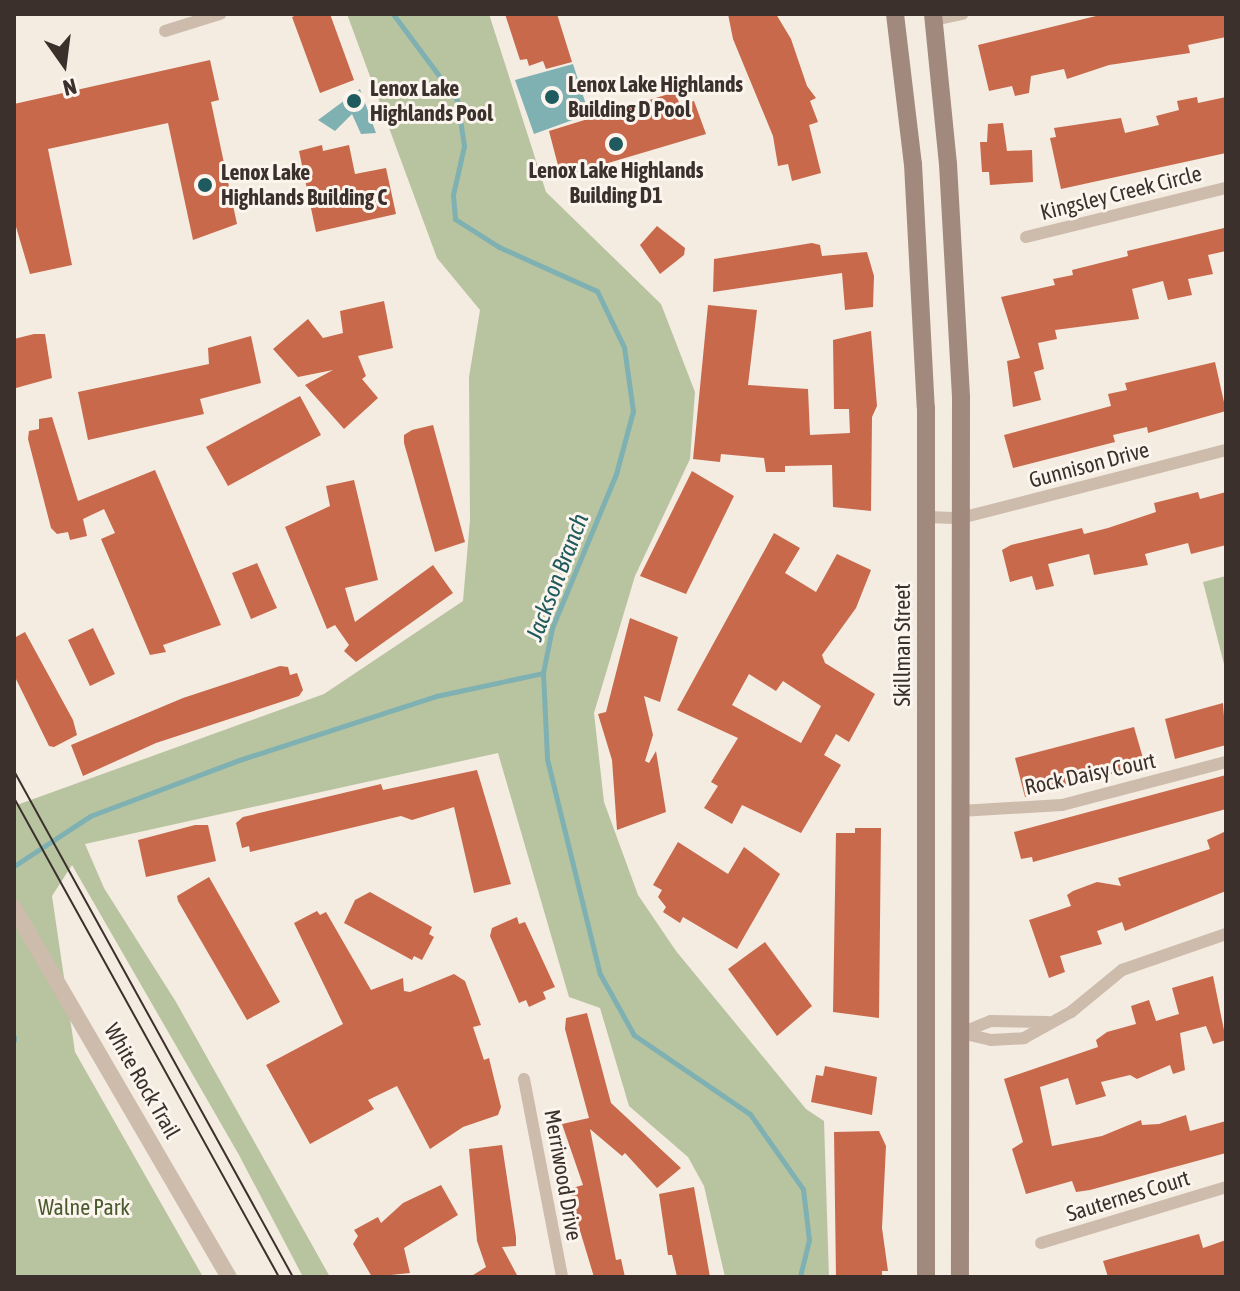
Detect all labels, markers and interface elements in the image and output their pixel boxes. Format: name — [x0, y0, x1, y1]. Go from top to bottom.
north arrow — [24, 24, 104, 104]
place label: Lenox Lake Highlands Building D Pool — [568, 71, 743, 122]
text: N — [60, 73, 79, 101]
place label: Lenox Lake Highlands Pool — [370, 75, 493, 126]
marker: Lenox Lake Highlands Building D Pool — [543, 88, 561, 106]
marker: Lenox Lake Highlands Pool — [345, 92, 363, 110]
marker: Lenox Lake Highlands Building D1 — [607, 135, 625, 153]
place label: Lenox Lake Highlands Building D1 — [528, 157, 704, 208]
place label: Lenox Lake Highlands Building C — [221, 159, 387, 210]
street label: Kingsley Creek Circle — [1038, 160, 1204, 226]
marker: Lenox Lake Highlands Building C — [196, 176, 214, 194]
street label: Gunnison Drive — [1026, 436, 1152, 494]
water label: Jackson Branch — [520, 509, 594, 645]
street label: Skillman Street — [890, 583, 916, 707]
street label: Rock Daisy Court — [1022, 747, 1158, 801]
street label: White Rock Trail — [98, 1019, 186, 1143]
street label: Merriwood Drive — [538, 1107, 588, 1243]
street label: Sauternes Court — [1063, 1165, 1193, 1227]
park label: Walne Park — [38, 1195, 130, 1221]

